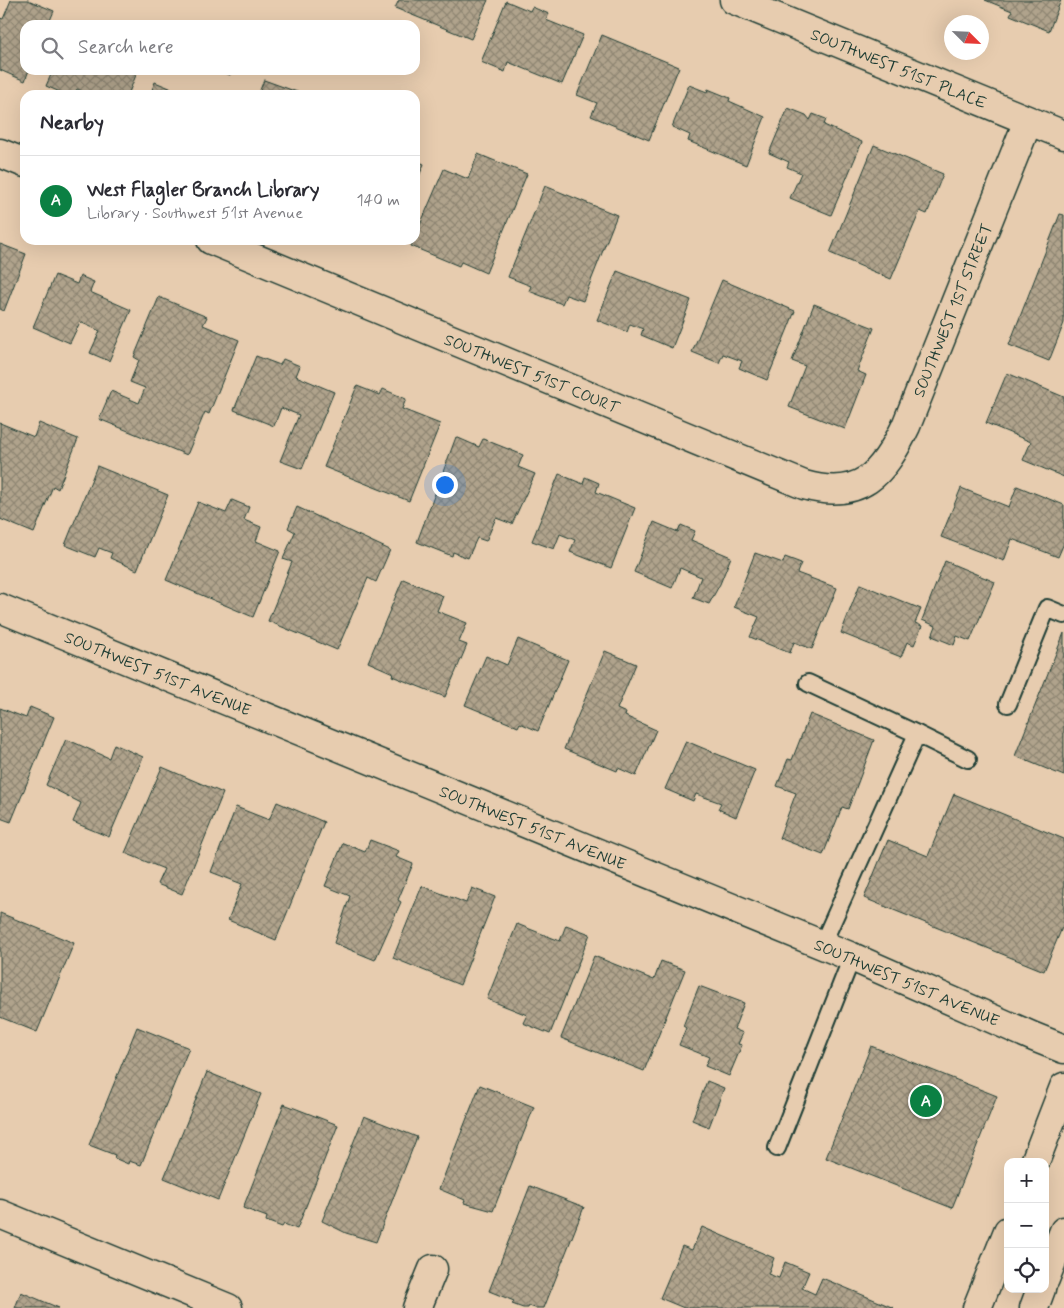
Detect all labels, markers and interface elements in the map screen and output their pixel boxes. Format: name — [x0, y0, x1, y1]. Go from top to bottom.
north arrow — [944, 15, 989, 60]
search box — [20, 20, 420, 75]
street label: SOUTHWEST 51ST PLACE — [807, 24, 990, 114]
icon: search — [38, 34, 66, 62]
text: Search here — [78, 35, 174, 60]
text: Nearby — [40, 109, 104, 137]
text: West Flagler Branch Library — [87, 178, 320, 203]
text: A — [51, 190, 61, 211]
text: 140 m — [356, 190, 400, 211]
text: Library · Southwest 51st Avenue — [87, 203, 303, 224]
street label: SOUTHWEST 1ST STREET — [909, 221, 998, 401]
street label: SOUTHWEST 51ST COURT — [441, 330, 623, 420]
your location — [432, 472, 458, 498]
street label: SOUTHWEST 51ST AVENUE — [61, 627, 254, 721]
street label: SOUTHWEST 51ST AVENUE — [436, 781, 629, 875]
street label: SOUTHWEST 51ST AVENUE — [811, 935, 1002, 1032]
pin: A — [910, 1082, 942, 1120]
map controls — [1004, 1158, 1049, 1293]
button: + — [1004, 1158, 1049, 1203]
button: − — [1004, 1203, 1049, 1248]
button: locate — [1004, 1248, 1049, 1293]

